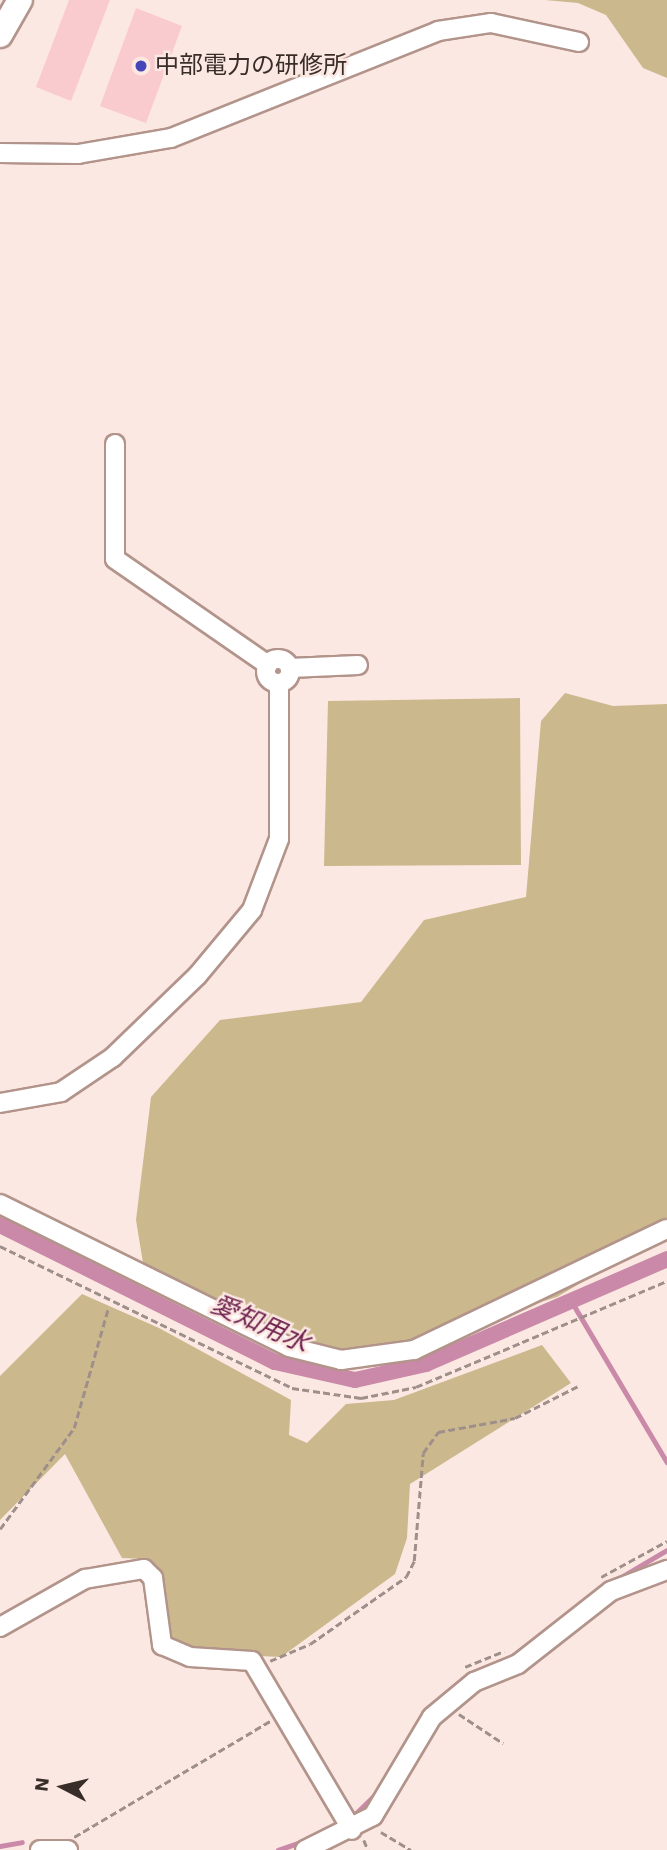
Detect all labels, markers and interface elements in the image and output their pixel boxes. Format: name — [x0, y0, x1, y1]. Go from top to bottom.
place label: 中部電力の研修所 — [155, 52, 347, 80]
marker: 中部電力の研修所 — [133, 58, 149, 74]
water label: 愛知用水 — [206, 1289, 314, 1359]
north arrow — [28, 1752, 98, 1822]
text: N — [29, 1776, 54, 1793]

